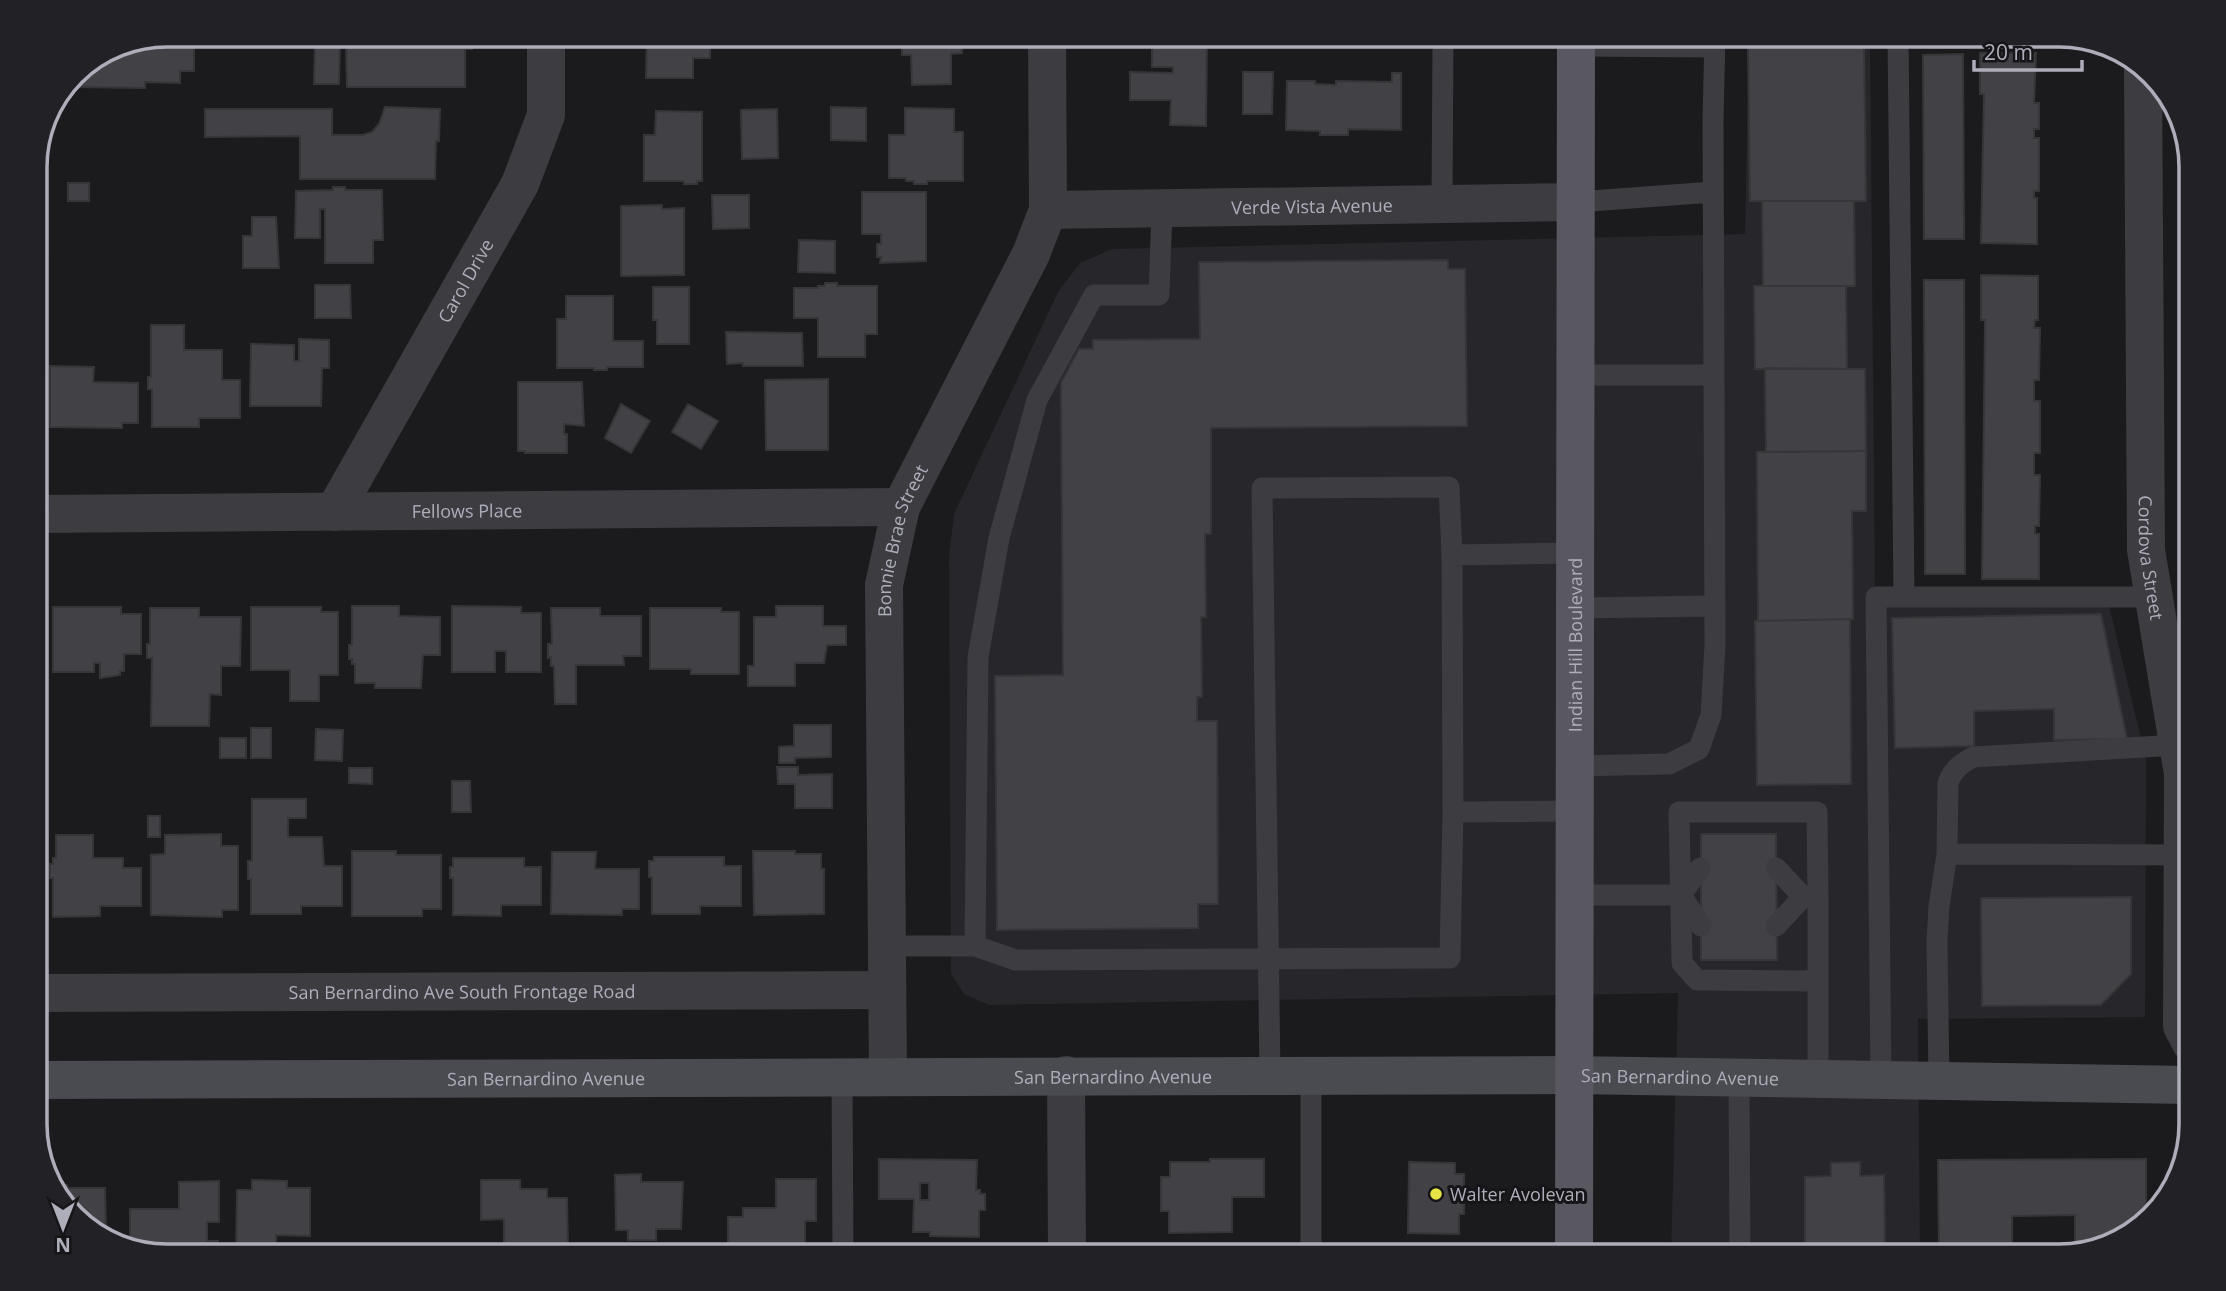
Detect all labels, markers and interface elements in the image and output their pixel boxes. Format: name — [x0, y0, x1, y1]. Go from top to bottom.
scale bar — [1974, 28, 2082, 72]
text: 20 m — [1984, 38, 2033, 66]
street label: Verde Vista Avenue — [1231, 193, 1393, 219]
street label: Carol Drive — [432, 234, 499, 327]
street label: Bonnie Brae Street — [872, 460, 933, 617]
street label: Cordova Street — [2134, 495, 2169, 622]
street label: Fellows Place — [412, 498, 522, 523]
street label: Indian Hill Boulevard — [1563, 558, 1587, 732]
street label: San Bernardino Ave South Frontage Road — [289, 979, 635, 1004]
street label: San Bernardino Avenue — [1581, 1063, 1779, 1090]
street label: San Bernardino Avenue — [1014, 1064, 1212, 1089]
street label: San Bernardino Avenue — [447, 1066, 645, 1091]
place label: Walter Avolevan — [1450, 1182, 1586, 1206]
marker: Walter Avolevan — [1428, 1186, 1444, 1202]
north arrow — [28, 1193, 98, 1263]
text: N — [55, 1232, 71, 1258]

